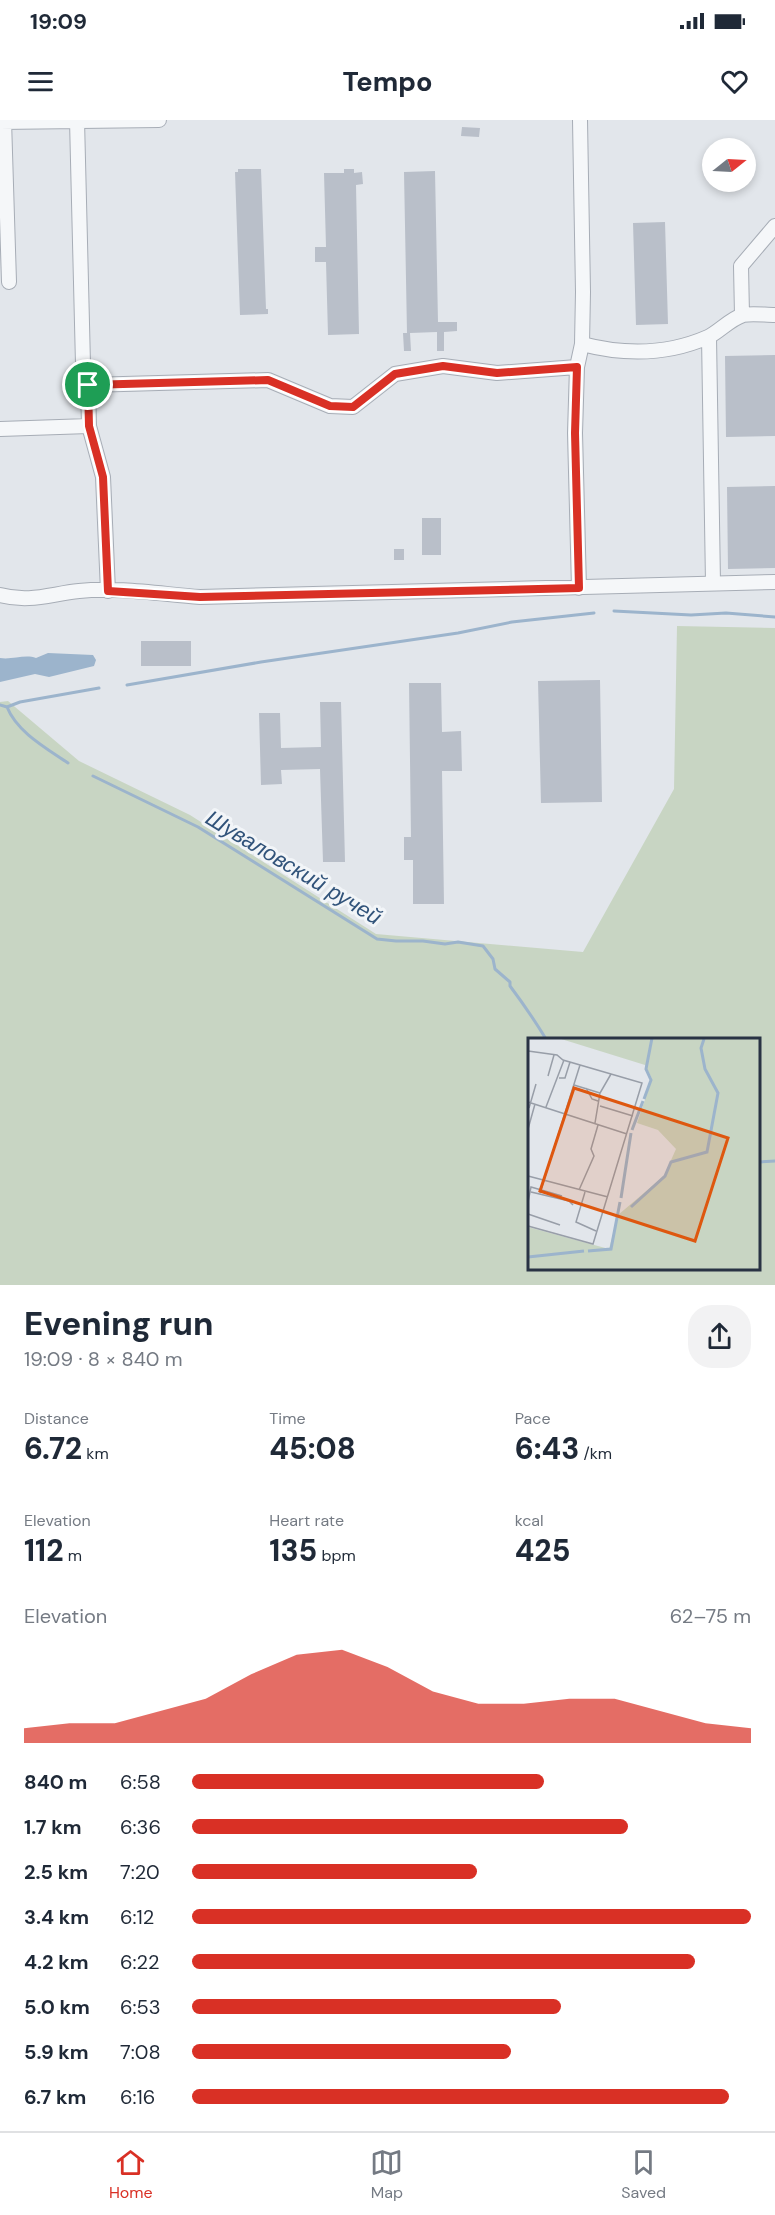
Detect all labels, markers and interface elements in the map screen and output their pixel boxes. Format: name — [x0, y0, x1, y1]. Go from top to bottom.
text: 19:09 — [30, 7, 87, 36]
text: Tempo — [343, 64, 432, 99]
icon: menu — [24, 65, 57, 98]
icon: heart — [718, 65, 751, 98]
north arrow — [702, 138, 756, 192]
map controls — [702, 138, 756, 192]
pin — [62, 359, 113, 410]
icon: arrive — [71, 368, 104, 401]
water label: Шуваловский ручей — [200, 803, 387, 931]
inset map — [528, 1038, 760, 1270]
text: Evening run — [24, 1302, 213, 1345]
button: share — [688, 1305, 751, 1368]
text: 19:09 · 8 × 840 m — [24, 1346, 183, 1372]
text: Distance — [24, 1408, 89, 1429]
text: Time — [269, 1408, 306, 1429]
text: Pace — [515, 1408, 551, 1429]
text: 6.72 — [24, 1429, 82, 1468]
text: 45:08 — [269, 1429, 356, 1468]
text: 6:43 — [515, 1429, 579, 1468]
text: km — [82, 1443, 109, 1464]
text: /km — [579, 1443, 612, 1464]
text: Elevation — [24, 1510, 91, 1531]
text: Heart rate — [269, 1510, 344, 1531]
text: kcal — [515, 1510, 544, 1531]
text: 112 — [24, 1531, 63, 1570]
text: 135 — [269, 1531, 317, 1570]
text: 425 — [515, 1531, 570, 1570]
text: m — [63, 1545, 82, 1566]
text: bpm — [317, 1545, 356, 1566]
text: Elevation — [24, 1603, 107, 1629]
text: 62–75 m — [670, 1603, 751, 1629]
text: 840 m — [24, 1769, 87, 1795]
text: 6:58 — [120, 1769, 161, 1795]
text: 1.7 km — [24, 1814, 82, 1840]
text: 6:36 — [120, 1814, 161, 1840]
text: 2.5 km — [24, 1859, 88, 1885]
text: 7:20 — [120, 1859, 160, 1885]
text: 3.4 km — [24, 1904, 89, 1930]
text: 6:12 — [120, 1904, 154, 1930]
text: 4.2 km — [24, 1949, 89, 1975]
text: 6:22 — [120, 1949, 160, 1975]
text: 5.0 km — [24, 1994, 90, 2020]
text: 6:53 — [120, 1994, 161, 2020]
text: 5.9 km — [24, 2039, 89, 2065]
text: 7:08 — [120, 2039, 161, 2065]
text: 6.7 km — [24, 2084, 86, 2110]
text: 6:16 — [120, 2084, 155, 2110]
tab: Home — [109, 2146, 153, 2203]
tab: Map — [370, 2146, 403, 2203]
tab: Saved — [621, 2146, 666, 2203]

